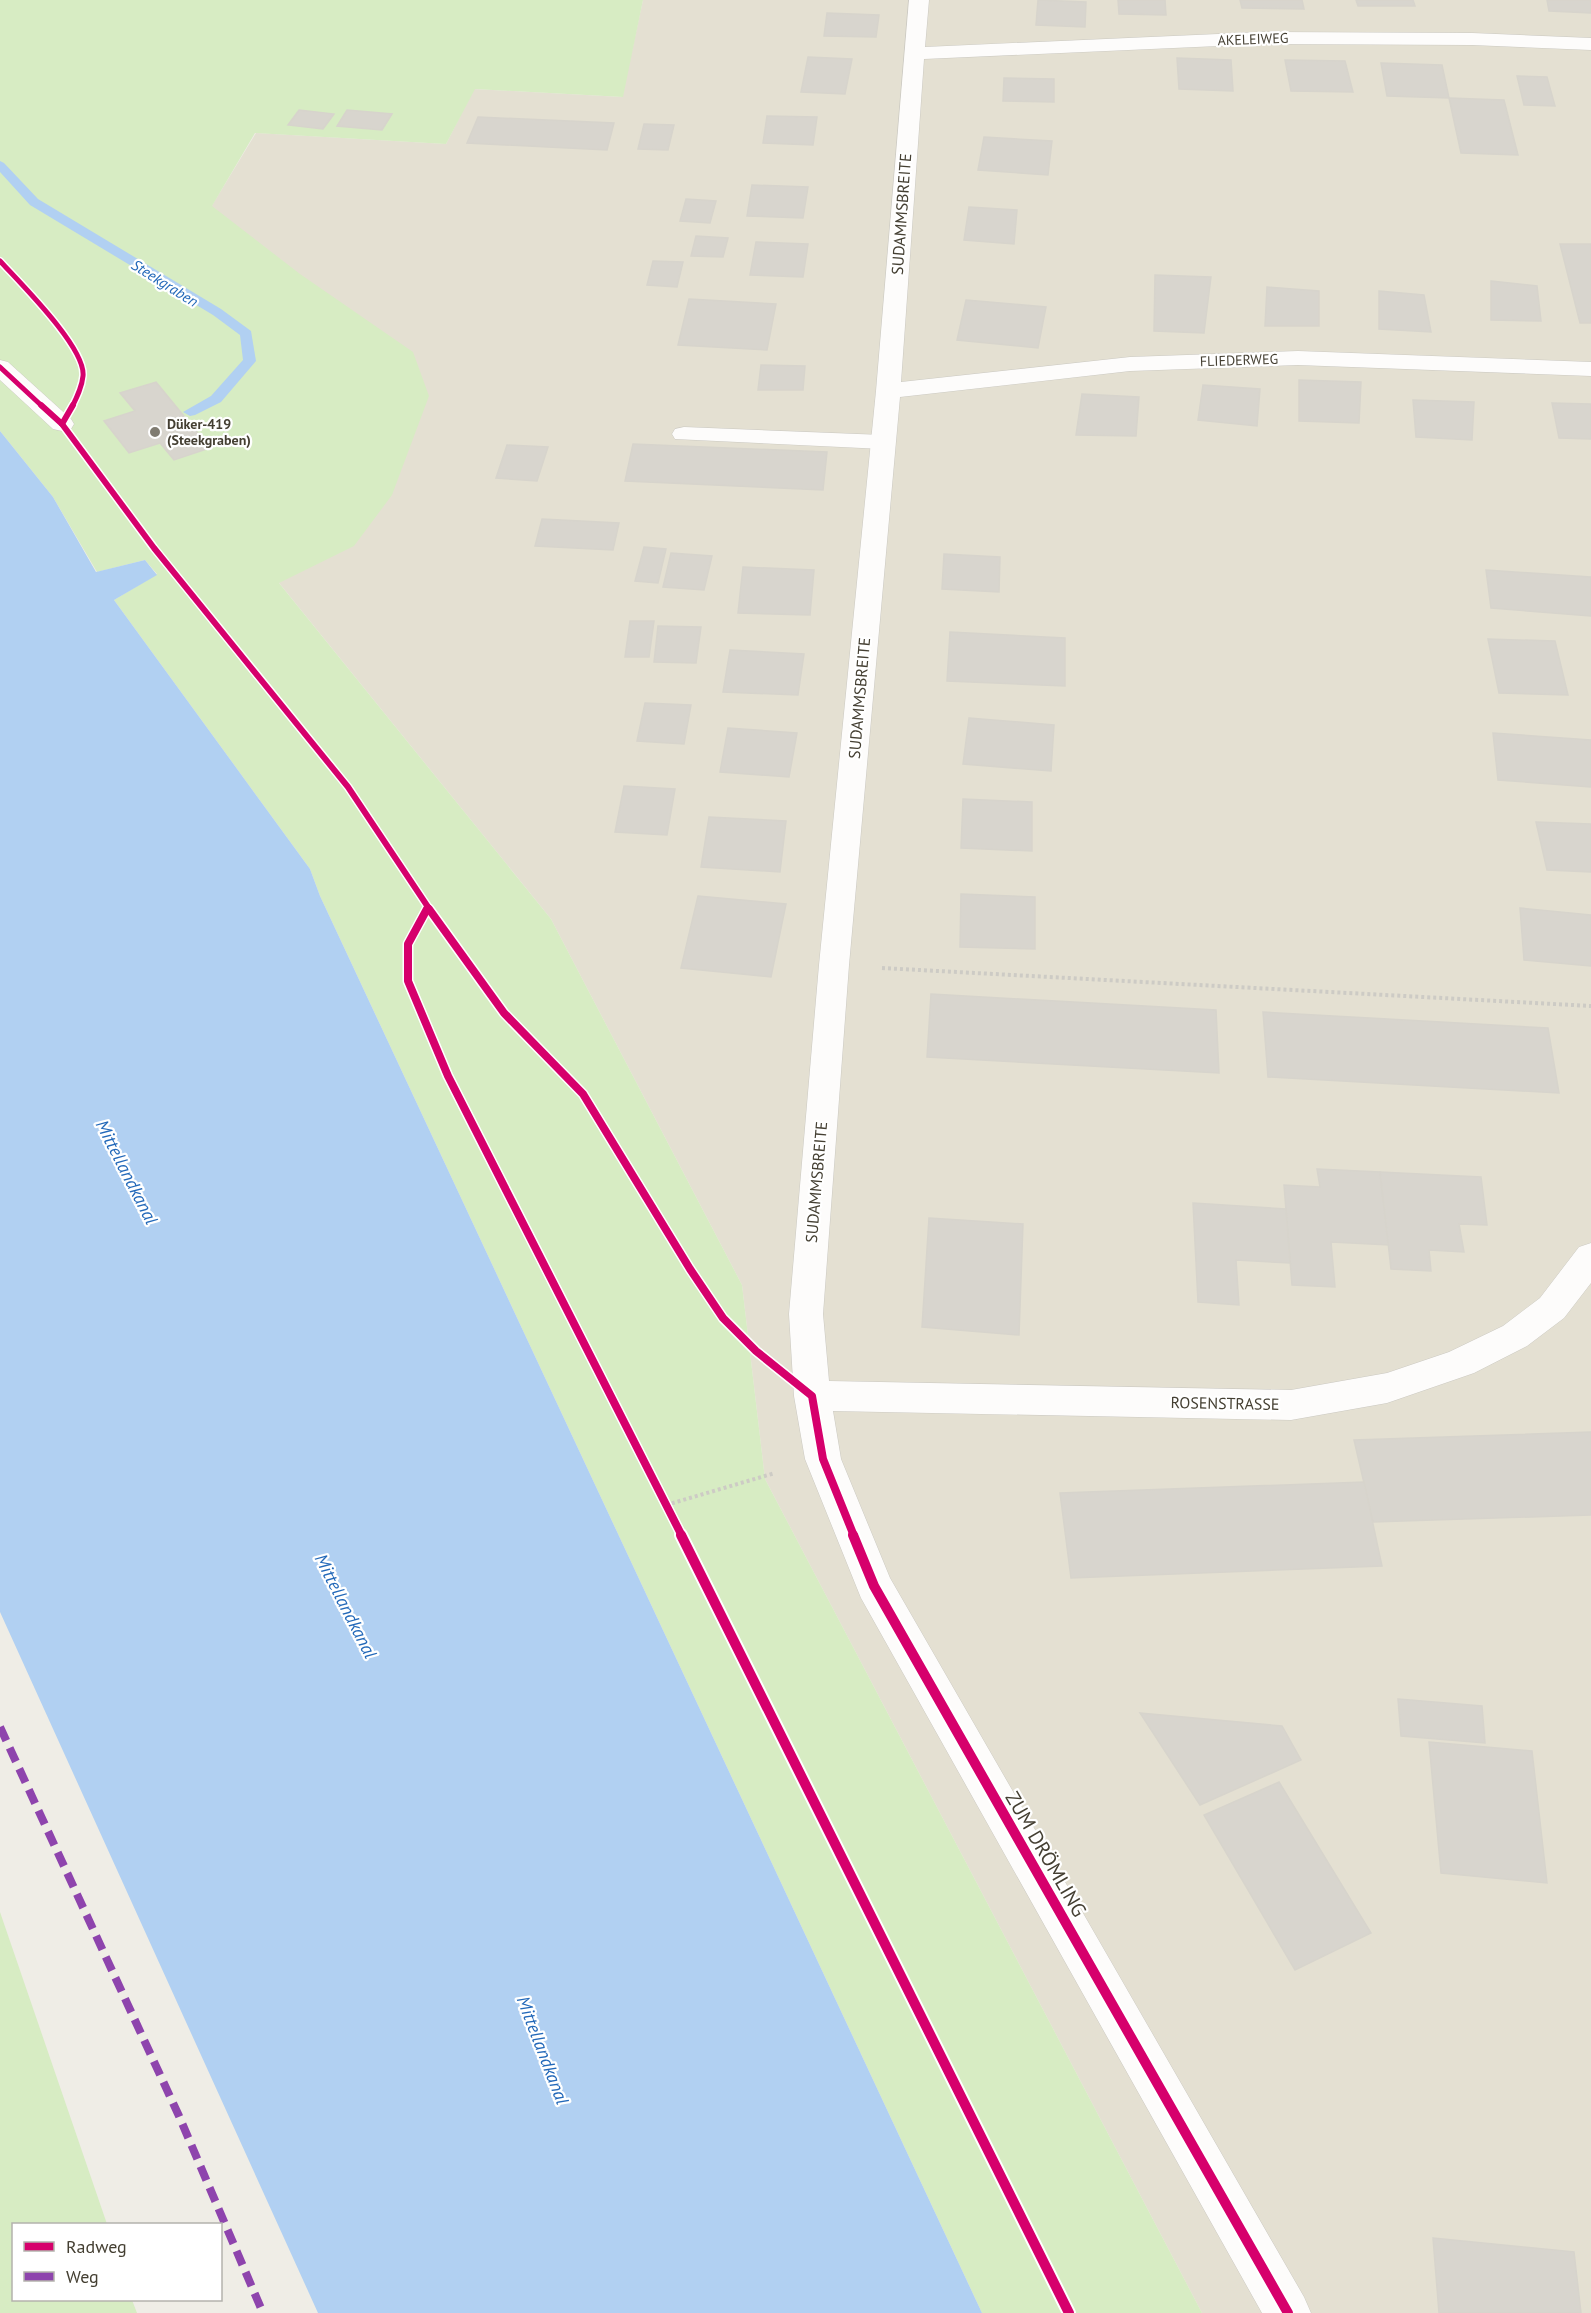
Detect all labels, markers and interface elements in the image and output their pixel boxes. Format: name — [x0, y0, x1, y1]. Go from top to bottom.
street label: AKELEIWEG — [1217, 29, 1289, 49]
street label: SUDAMMSBREITE — [887, 153, 915, 275]
water label: Steekgraben — [128, 255, 202, 311]
street label: FLIEDERWEG — [1200, 350, 1278, 370]
place label: Düker-419 (Steekgraben) — [167, 415, 251, 449]
marker: Düker-419 (Steekgraben) — [148, 425, 162, 439]
street label: SUDAMMSBREITE — [844, 637, 874, 759]
water label: Mittellandkanal — [91, 1116, 163, 1228]
street label: SUDAMMSBREITE — [801, 1121, 831, 1243]
street label: ROSENSTRASSE — [1170, 1392, 1280, 1414]
water label: Mittellandkanal — [310, 1550, 382, 1662]
street label: ZUM DRÖMLING — [1000, 1787, 1092, 1921]
water label: Mittellandkanal — [512, 1993, 574, 2108]
legend — [12, 2223, 222, 2301]
text: Radweg — [66, 2235, 127, 2258]
text: Weg — [66, 2265, 99, 2288]

